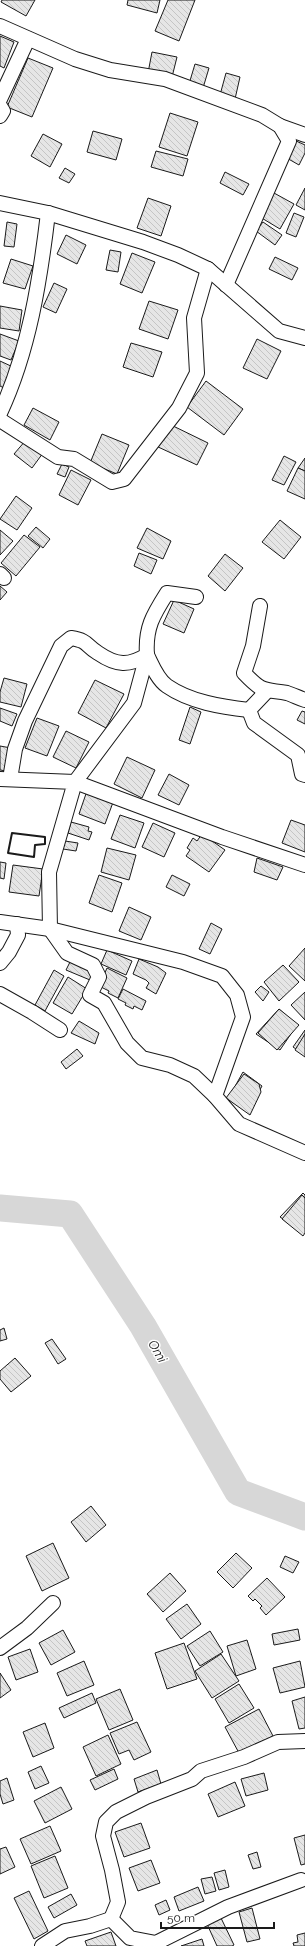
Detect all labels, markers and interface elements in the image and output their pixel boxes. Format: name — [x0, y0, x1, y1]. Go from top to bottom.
water label: Omi — [145, 1337, 171, 1366]
scale bar — [161, 1904, 274, 1930]
text: 50 m — [167, 1911, 195, 1925]

